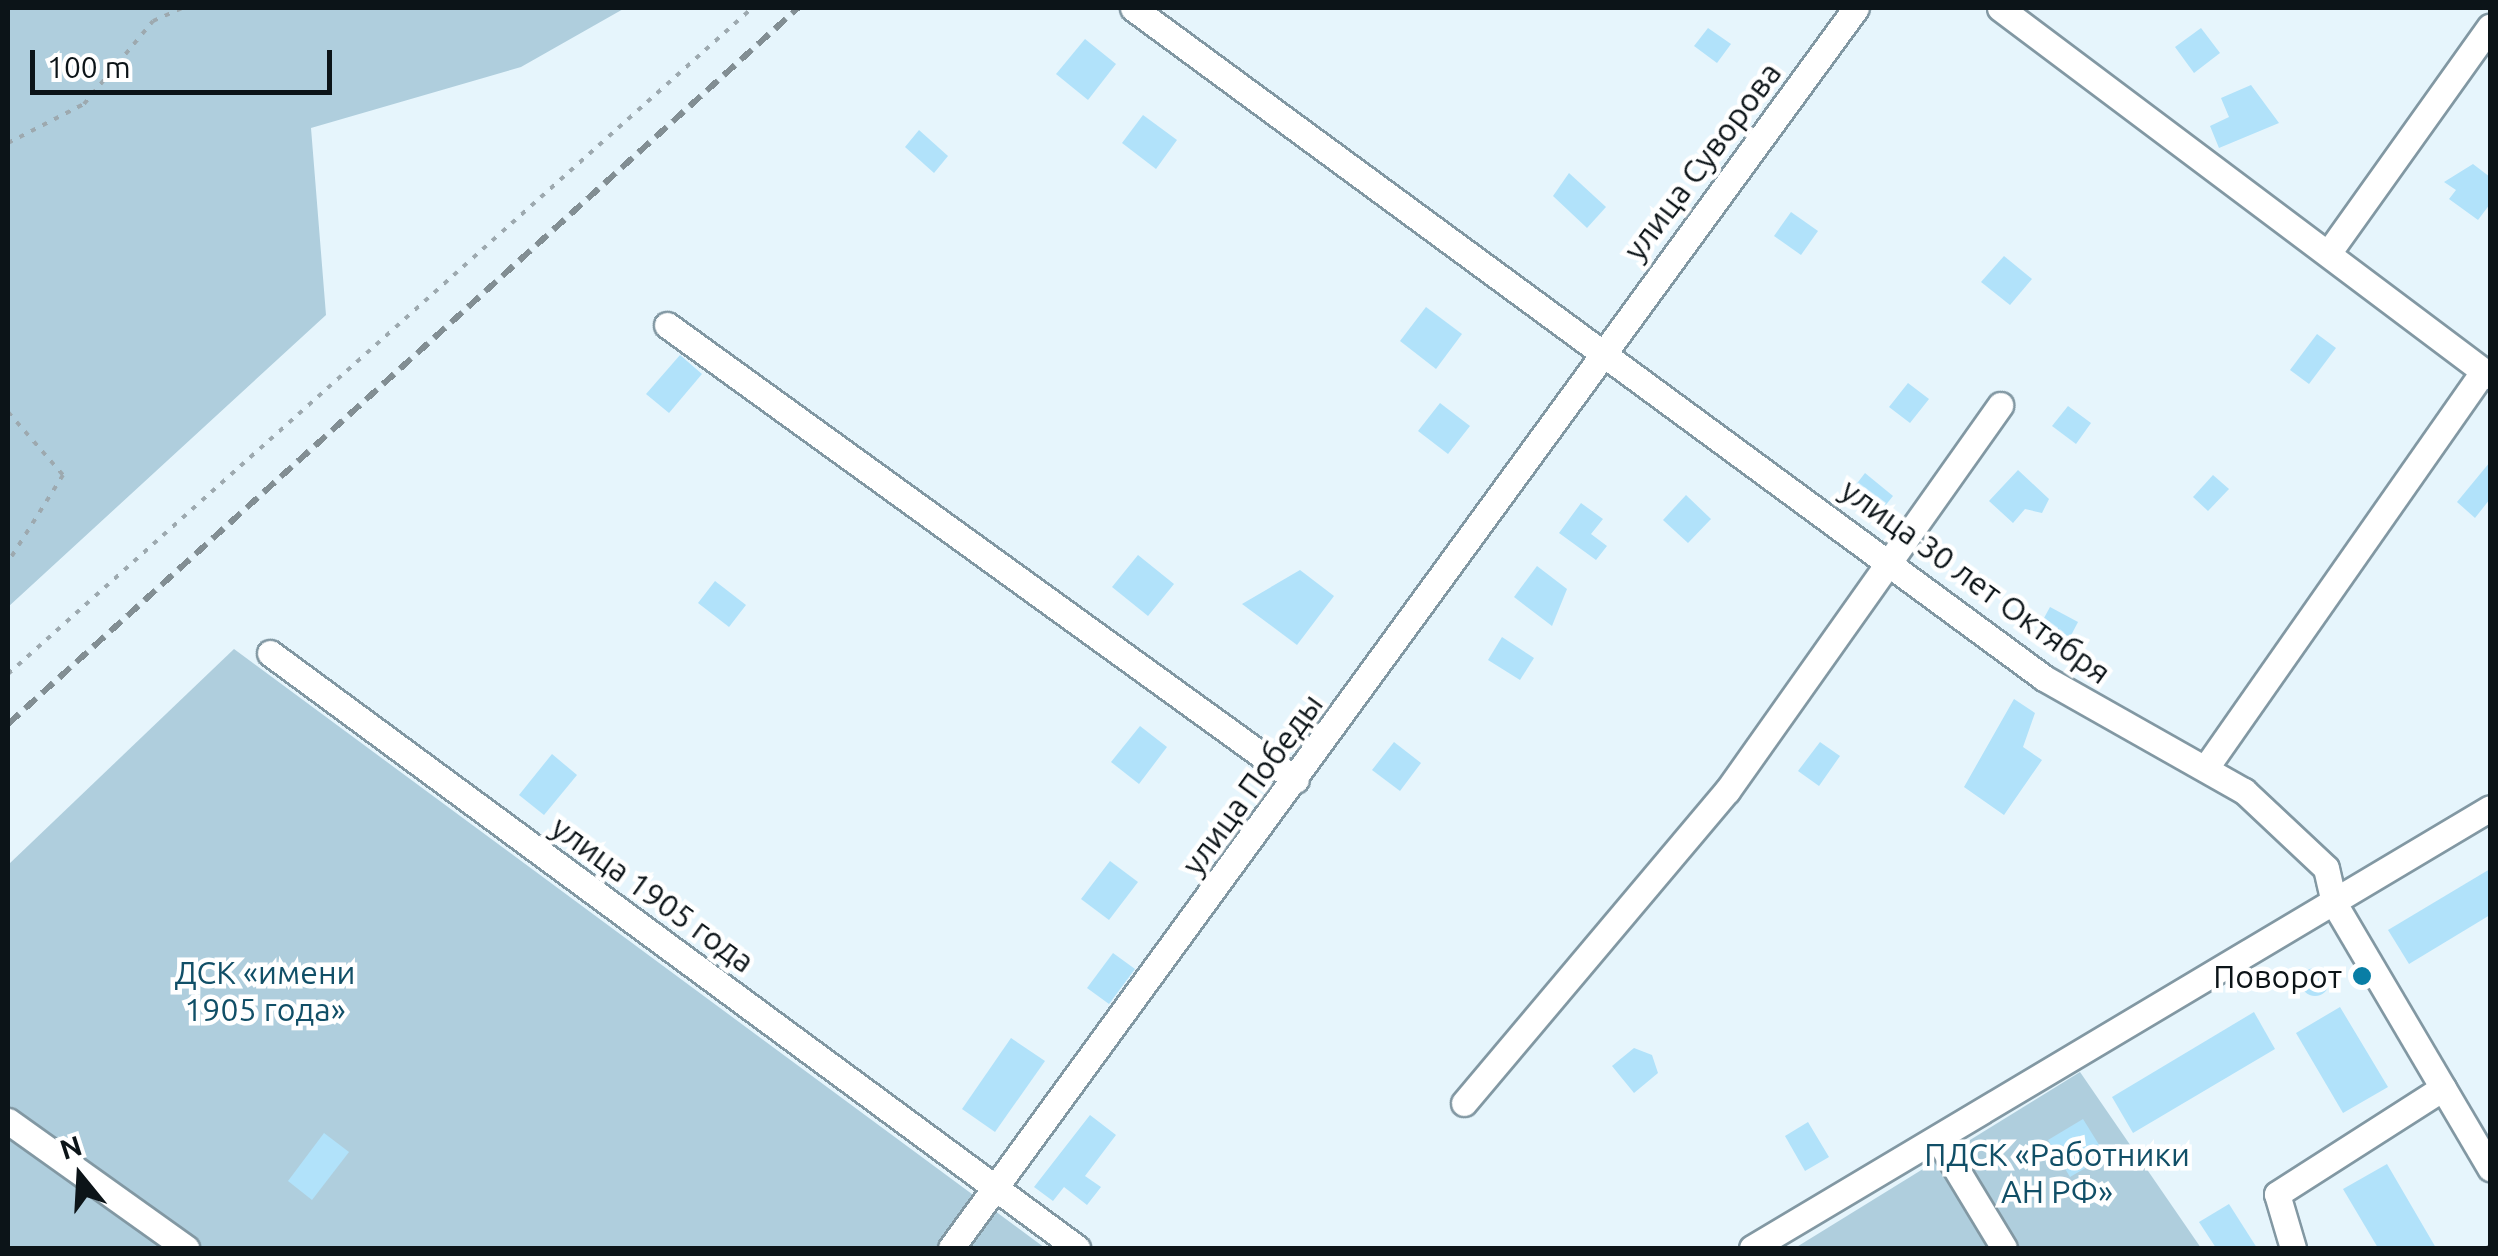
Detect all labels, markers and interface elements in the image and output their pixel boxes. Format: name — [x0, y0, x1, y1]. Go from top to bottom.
scale bar — [35, 30, 338, 92]
text: 100 m — [47, 50, 131, 84]
street label: улица Суворова — [1615, 54, 1789, 268]
street label: улица 30 лет Октября — [1834, 470, 2118, 692]
street label: улица Победы — [1173, 686, 1331, 882]
street label: улица 1905 года — [544, 808, 762, 980]
park label: ДСК «имени 1905 года» — [174, 954, 356, 1029]
place label: Поворот — [2213, 957, 2342, 995]
marker: Поворот — [2351, 965, 2373, 987]
north arrow — [30, 1126, 130, 1226]
text: N — [56, 1129, 85, 1165]
park label: ПДСК «Работники АН РФ» — [1924, 1136, 2190, 1211]

